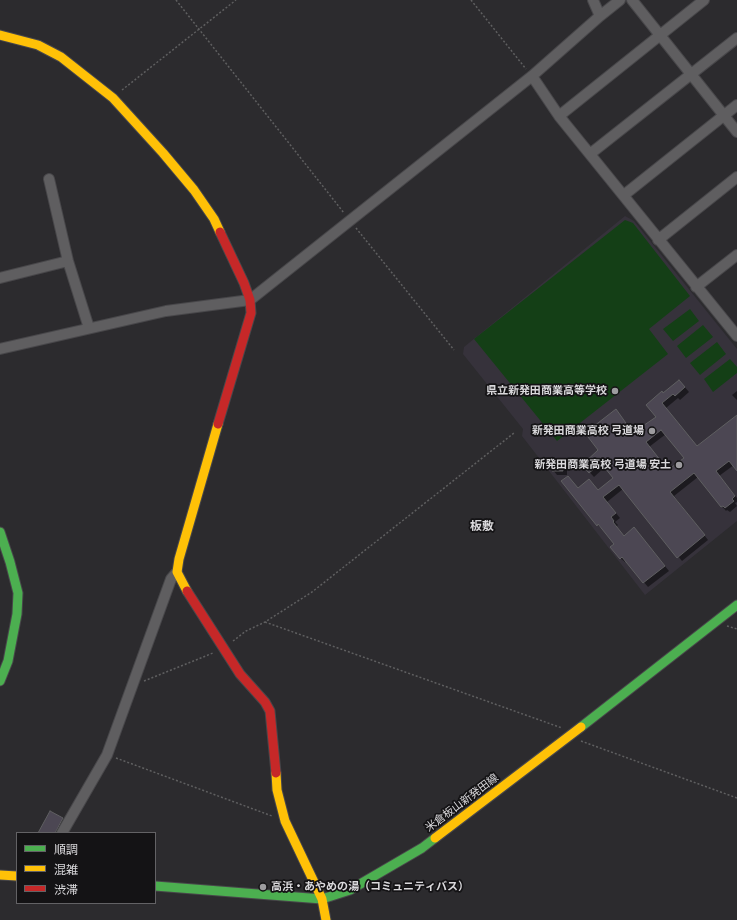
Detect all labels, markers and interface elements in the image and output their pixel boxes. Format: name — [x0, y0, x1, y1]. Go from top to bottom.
place label: 県立新発田商業高等学校 — [486, 384, 607, 398]
marker: 県立新発田商業高等学校 — [610, 386, 620, 396]
place label: 新発田商業高校 弓道場 — [532, 424, 644, 438]
marker: 新発田商業高校 弓道場 — [647, 426, 657, 436]
place label: 新発田商業高校 弓道場 安土 — [534, 458, 671, 472]
marker: 新発田商業高校 弓道場 安土 — [674, 460, 684, 470]
district label: 板敷 — [470, 520, 494, 534]
street label: 米倉板山新発田線 — [423, 771, 501, 835]
legend — [16, 832, 156, 904]
text: 順調 — [54, 843, 78, 857]
text: 混雑 — [54, 863, 78, 877]
place label: 高浜・あやめの湯（コミュニティバス） — [271, 880, 469, 894]
marker: 高浜・あやめの湯（コミュニティバス） — [258, 882, 268, 892]
text: 渋滞 — [54, 883, 78, 897]

